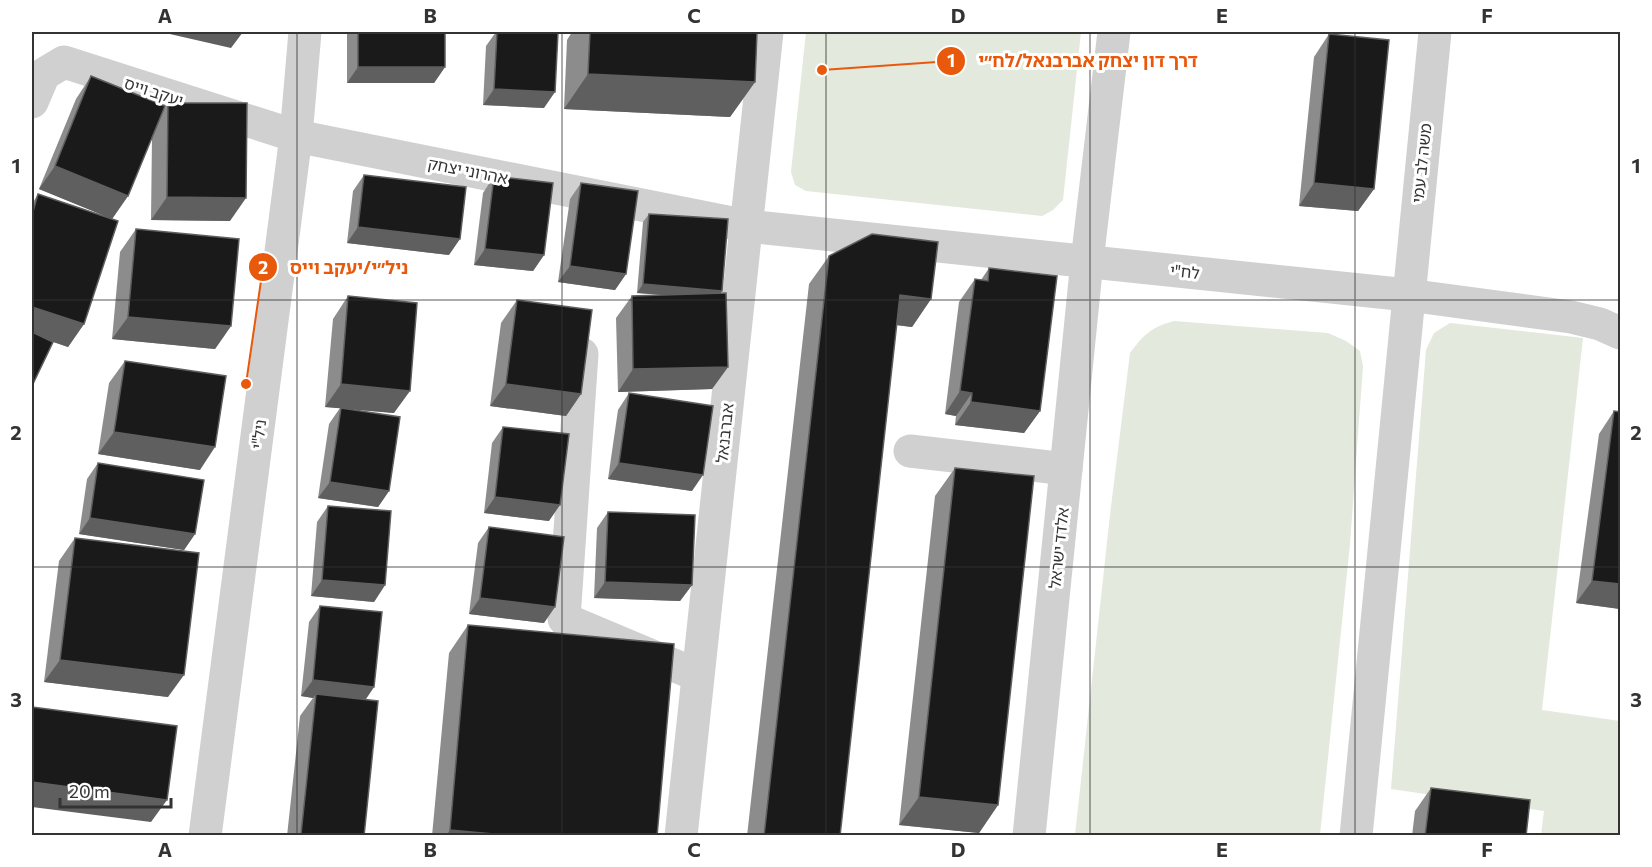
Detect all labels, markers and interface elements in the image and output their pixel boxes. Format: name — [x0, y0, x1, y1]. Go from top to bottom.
text: A — [158, 3, 172, 27]
text: B — [423, 3, 437, 27]
text: C — [687, 3, 701, 27]
text: D — [951, 3, 965, 27]
text: E — [1216, 3, 1228, 27]
text: F — [1481, 3, 1493, 27]
callout: דרך דון יצחק אברבנאל/לח״י — [936, 43, 1209, 79]
text: 1 — [947, 49, 955, 71]
text: דרך דון יצחק אברבנאל/לח״י — [978, 49, 1198, 71]
street label: יעקב וייס — [122, 73, 186, 109]
street label: משה לב עמי — [1407, 122, 1435, 204]
text: 1 — [11, 153, 21, 177]
street label: אהרוני יצחק — [426, 153, 510, 187]
text: 1 — [1631, 153, 1641, 177]
callout: ניל״י/יעקב וייס — [248, 249, 420, 285]
text: 2 — [258, 256, 268, 278]
text: ניל״י/יעקב וייס — [290, 256, 408, 278]
street label: לח"י — [1169, 260, 1201, 282]
street label: אברבנאל — [711, 402, 737, 464]
street label: ניל"י — [247, 418, 269, 450]
text: 2 — [10, 420, 22, 444]
text: 2 — [1630, 420, 1642, 444]
street label: אלדד ישראל — [1044, 506, 1072, 590]
text: 3 — [10, 687, 22, 711]
text: 3 — [1630, 687, 1642, 711]
scale bar — [60, 771, 171, 809]
text: 20 m — [69, 780, 110, 802]
text: A — [158, 837, 172, 861]
text: B — [423, 837, 437, 861]
text: C — [687, 837, 701, 861]
text: D — [951, 837, 965, 861]
text: E — [1216, 837, 1228, 861]
text: F — [1481, 837, 1493, 861]

